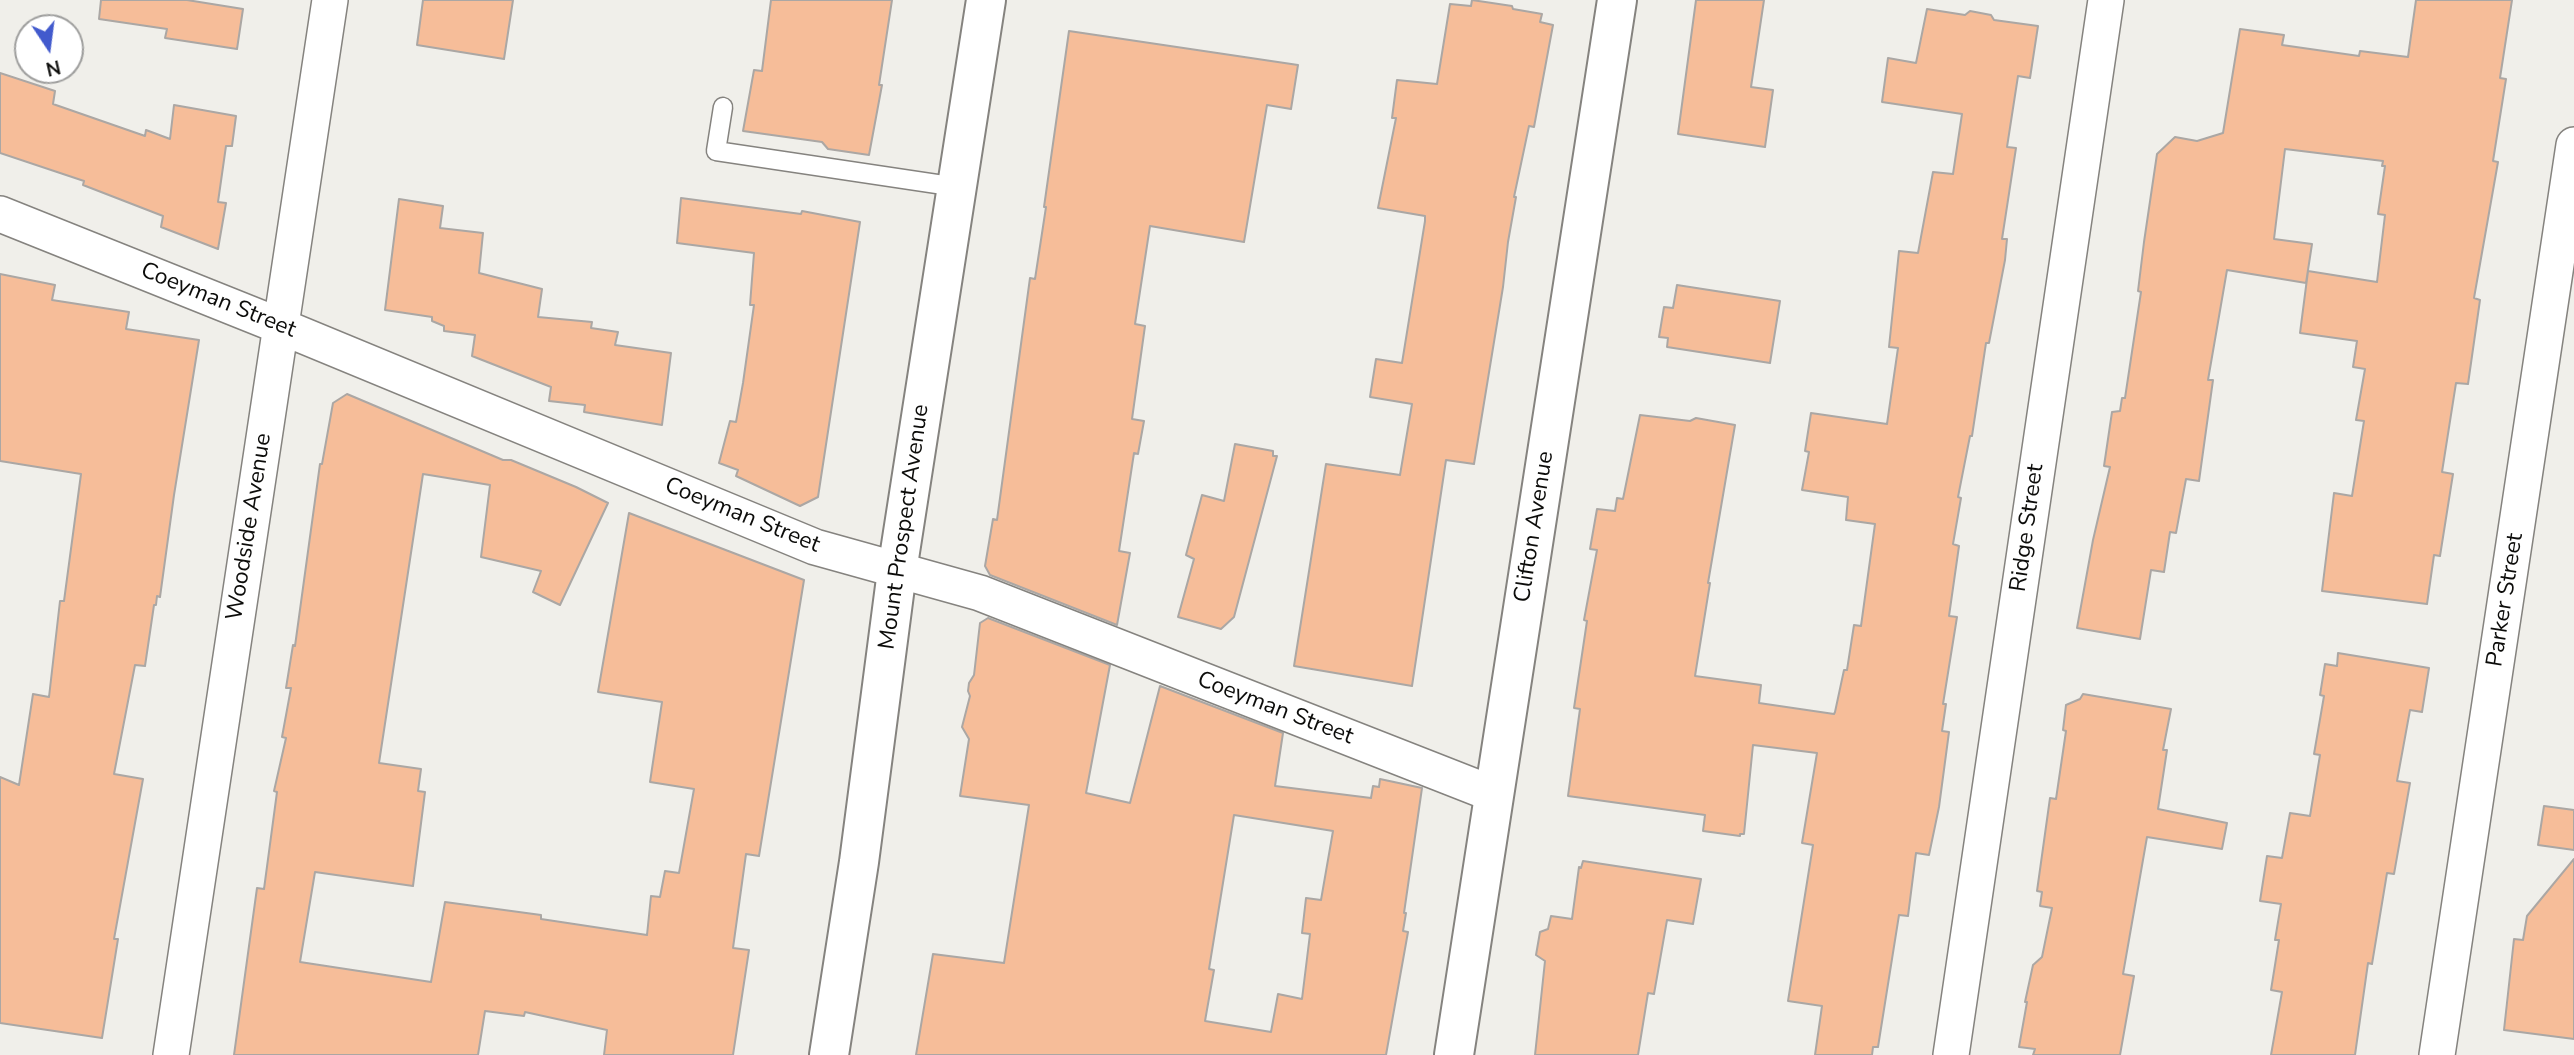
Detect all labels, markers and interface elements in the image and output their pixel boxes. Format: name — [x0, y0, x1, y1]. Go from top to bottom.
north arrow — [14, 14, 84, 84]
text: N — [43, 53, 63, 82]
street label: Coeyman Street — [136, 257, 300, 345]
street label: Mount Prospect Avenue — [874, 403, 936, 651]
street label: Woodside Avenue — [222, 431, 278, 623]
street label: Clifton Avenue — [1509, 449, 1561, 605]
street label: Ridge Street — [2005, 462, 2051, 594]
street label: Coeyman Street — [660, 472, 824, 560]
street label: Parker Street — [2482, 531, 2530, 669]
street label: Coeyman Street — [1193, 667, 1357, 751]

